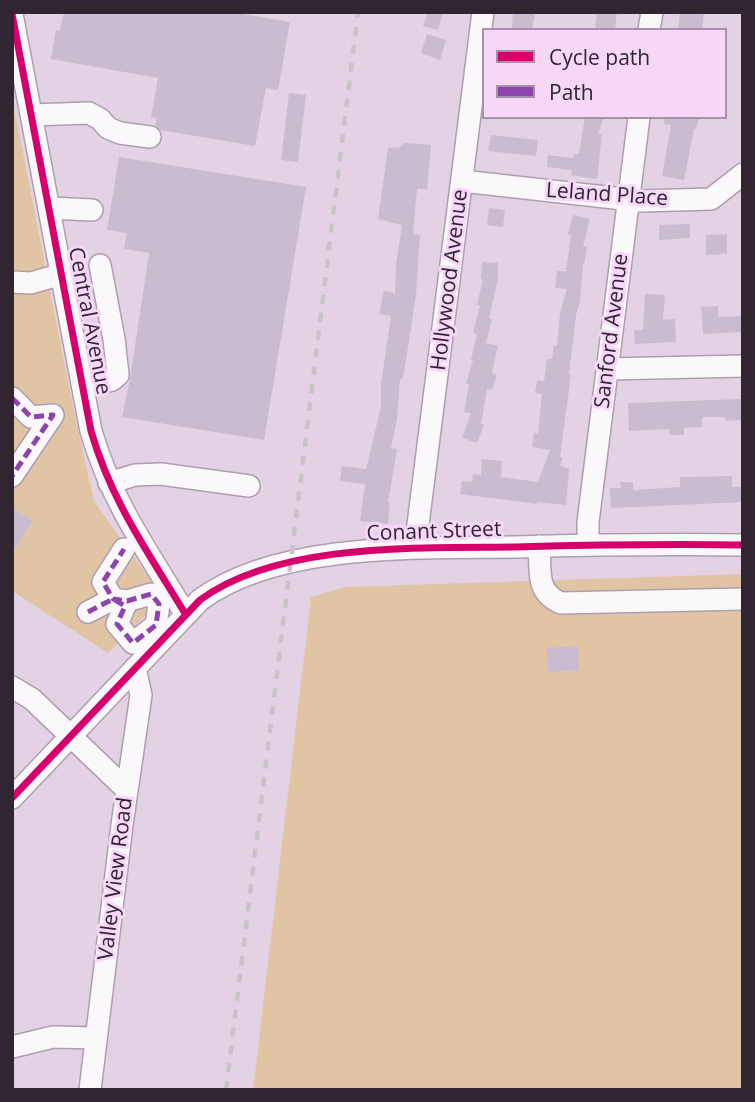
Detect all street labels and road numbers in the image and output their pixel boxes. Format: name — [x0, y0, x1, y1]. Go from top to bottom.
street label: Leland Place — [545, 178, 669, 212]
street label: Hollywood Avenue — [426, 188, 474, 372]
street label: Central Avenue — [62, 245, 116, 397]
street label: Sanford Avenue — [590, 252, 634, 410]
street label: Conant Street — [366, 517, 502, 547]
street label: Valley View Road — [93, 796, 139, 962]

